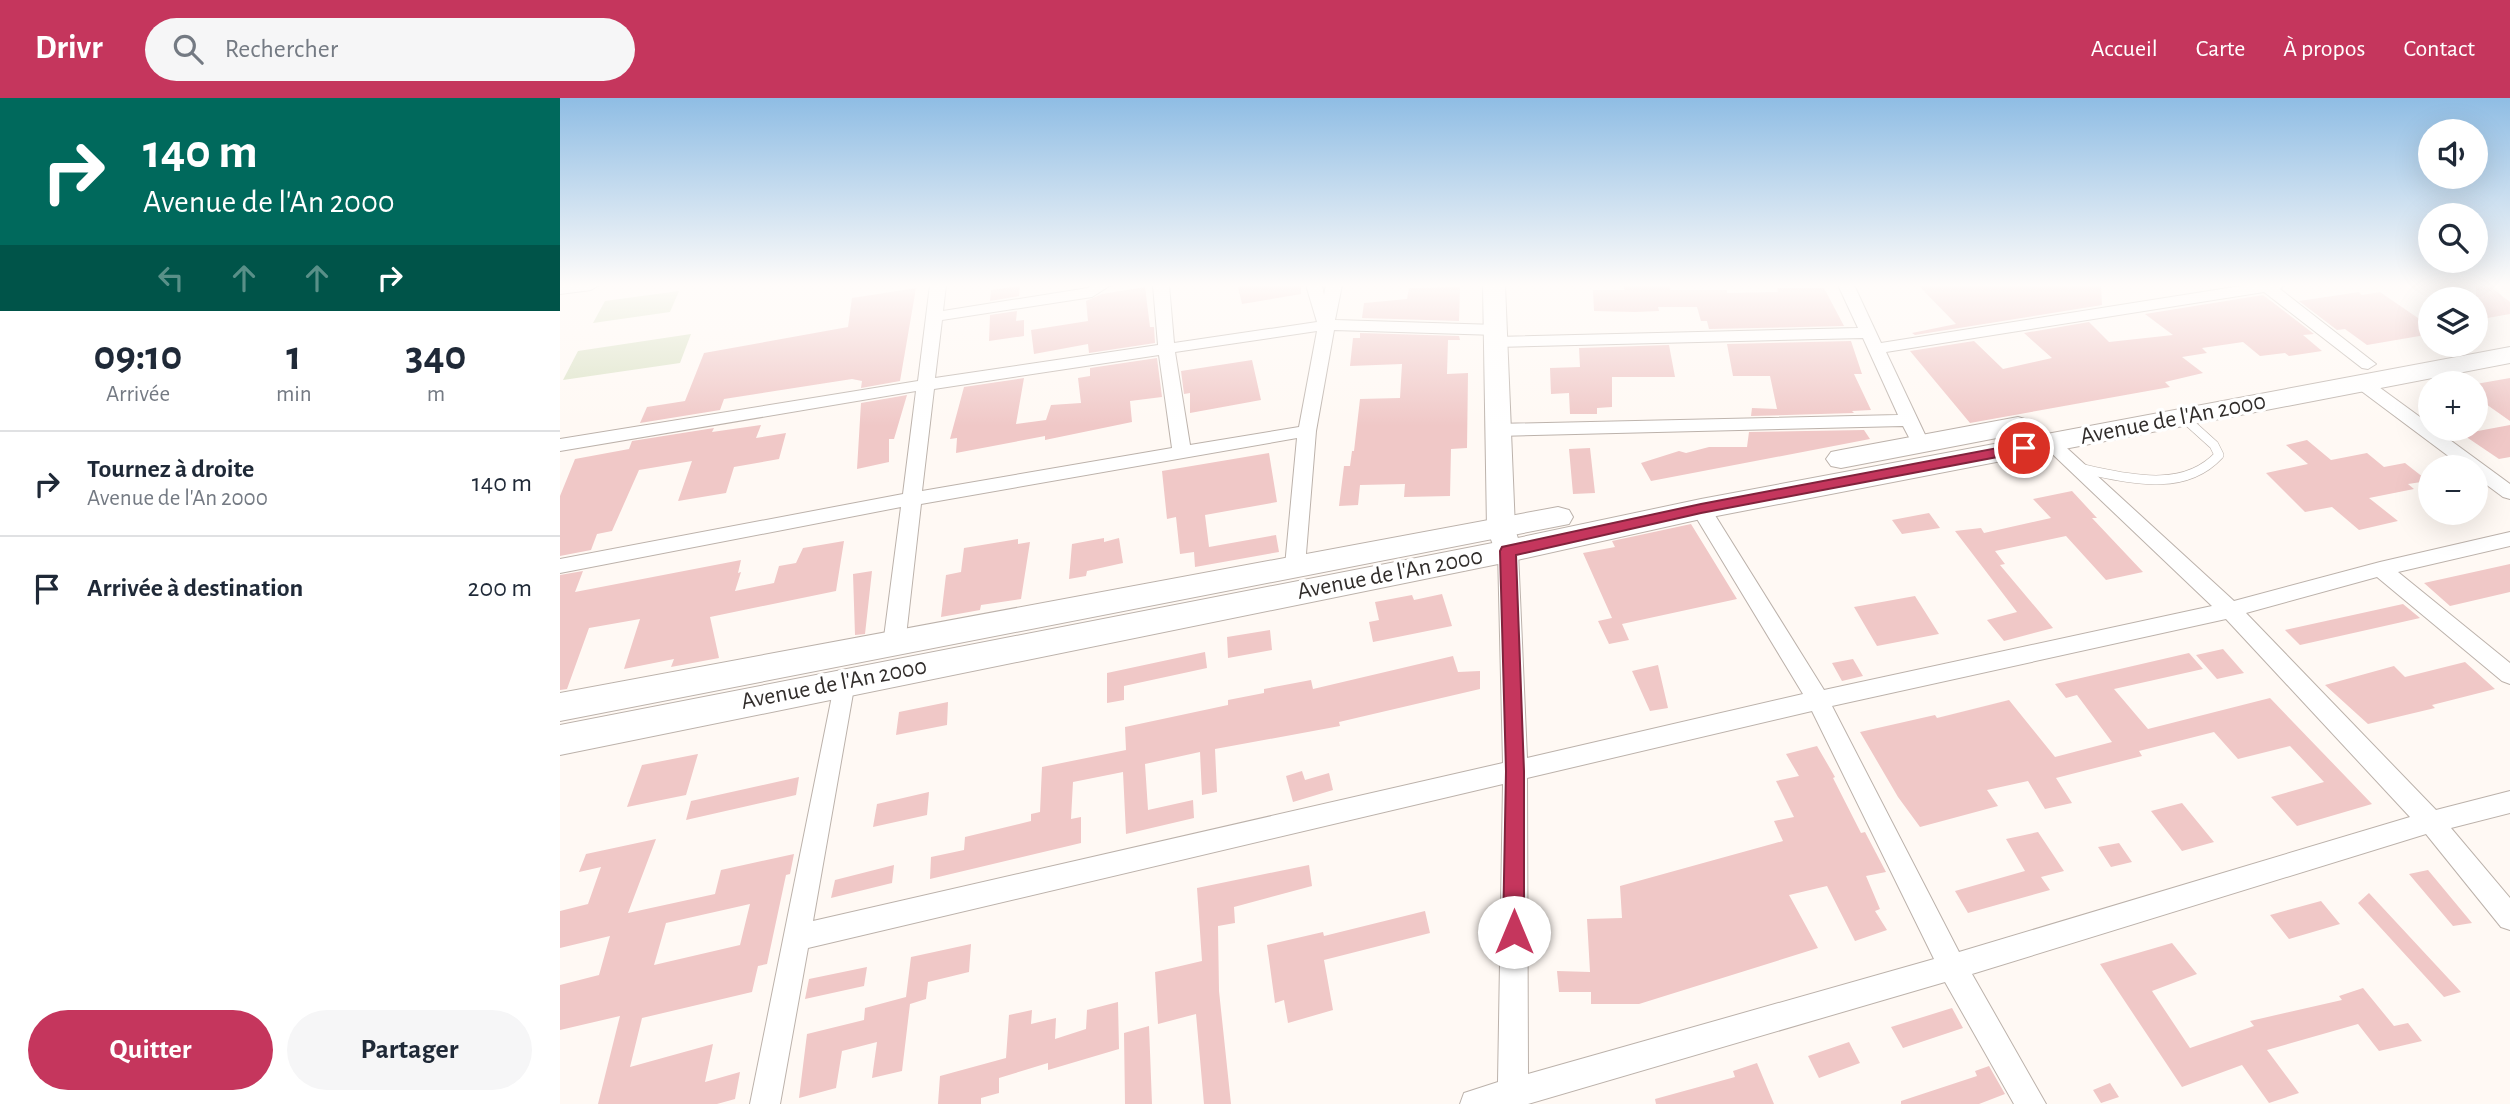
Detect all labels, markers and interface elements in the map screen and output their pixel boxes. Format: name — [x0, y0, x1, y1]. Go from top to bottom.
search box — [145, 18, 635, 81]
icon: search — [169, 30, 207, 68]
text: Drivr — [35, 32, 103, 65]
text: Rechercher — [225, 36, 338, 62]
text: Accueil — [2091, 37, 2158, 61]
text: Carte — [2196, 37, 2245, 61]
text: À propos — [2283, 37, 2365, 61]
text: Contact — [2403, 37, 2475, 61]
map controls — [2418, 119, 2488, 525]
button: sound — [2418, 119, 2488, 189]
icon: right — [28, 126, 119, 217]
text: 140 m — [143, 128, 258, 177]
text: Avenue de l'An 2000 — [143, 186, 395, 218]
button: search — [2418, 203, 2488, 273]
icon: left — [152, 259, 190, 297]
icon: ahead — [225, 259, 263, 297]
icon: ahead — [298, 259, 336, 297]
icon: right — [371, 259, 409, 297]
button: layers — [2418, 287, 2488, 357]
text: 09:10 — [94, 335, 182, 377]
text: 1 — [286, 335, 301, 377]
text: 340 — [405, 335, 466, 377]
button: + — [2418, 371, 2488, 441]
text: Arrivée — [106, 383, 170, 406]
text: min — [276, 383, 312, 406]
text: m — [427, 383, 445, 406]
street label: Avenue de l'An 2000 — [2078, 389, 2268, 449]
pin — [1994, 418, 2054, 478]
icon: arrive — [2005, 429, 2043, 467]
button: − — [2418, 455, 2488, 525]
text: Tournez à droite — [87, 456, 254, 482]
icon: right — [28, 465, 66, 503]
text: 140 m — [472, 470, 532, 496]
text: Avenue de l'An 2000 — [87, 487, 268, 510]
street label: Avenue de l'An 2000 — [1295, 544, 1485, 604]
icon: arrive — [28, 570, 66, 608]
text: Arrivée à destination — [87, 575, 303, 601]
text: 200 m — [468, 575, 532, 601]
street label: Avenue de l'An 2000 — [739, 654, 929, 714]
position arrow — [1477, 895, 1551, 969]
button: Quitter — [28, 1010, 273, 1090]
button: Partager — [287, 1010, 532, 1090]

